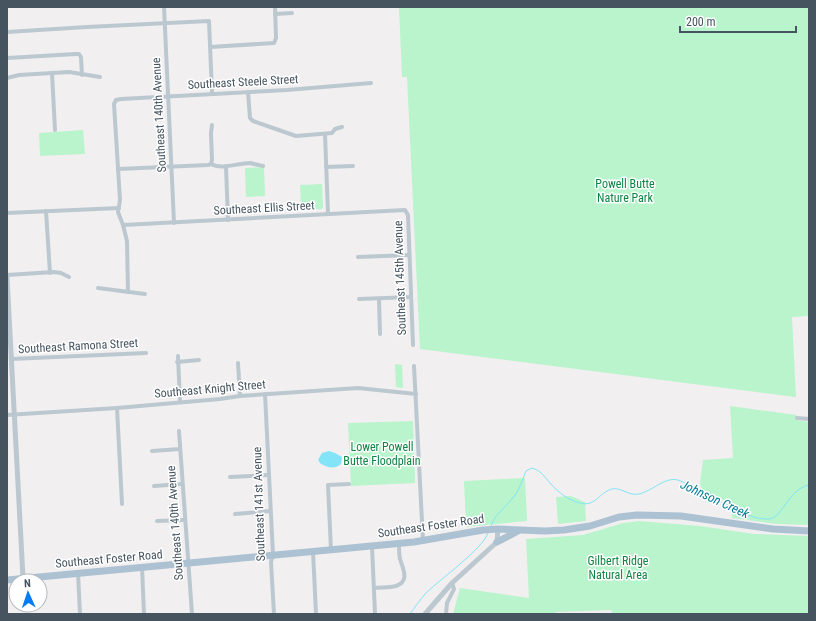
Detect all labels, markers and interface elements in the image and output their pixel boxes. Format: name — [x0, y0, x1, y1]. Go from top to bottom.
scale bar — [680, 8, 796, 34]
text: 200 m — [686, 15, 716, 29]
street label: Southeast 140th Avenue — [149, 57, 169, 173]
street label: Southeast Steele Street — [187, 72, 299, 92]
park label: Powell Butte Nature Park — [595, 177, 655, 205]
street label: Southeast Ellis Street — [213, 198, 315, 218]
street label: Southeast 145th Avenue — [391, 220, 409, 336]
street label: Southeast Ramona Street — [18, 336, 139, 356]
street label: Southeast Knight Street — [154, 377, 267, 401]
park label: Lower Powell Butte Floodplain — [343, 440, 421, 468]
street label: Southeast 141st Avenue — [250, 446, 268, 562]
street label: Southeast 140th Avenue — [164, 465, 186, 581]
water label: Johnson Creek — [678, 477, 752, 522]
street label: Southeast Foster Road — [377, 512, 485, 540]
street label: Southeast Foster Road — [55, 547, 163, 571]
park label: Gilbert Ridge Natural Area — [587, 554, 649, 582]
north arrow — [8, 573, 48, 613]
text: N — [24, 577, 31, 590]

